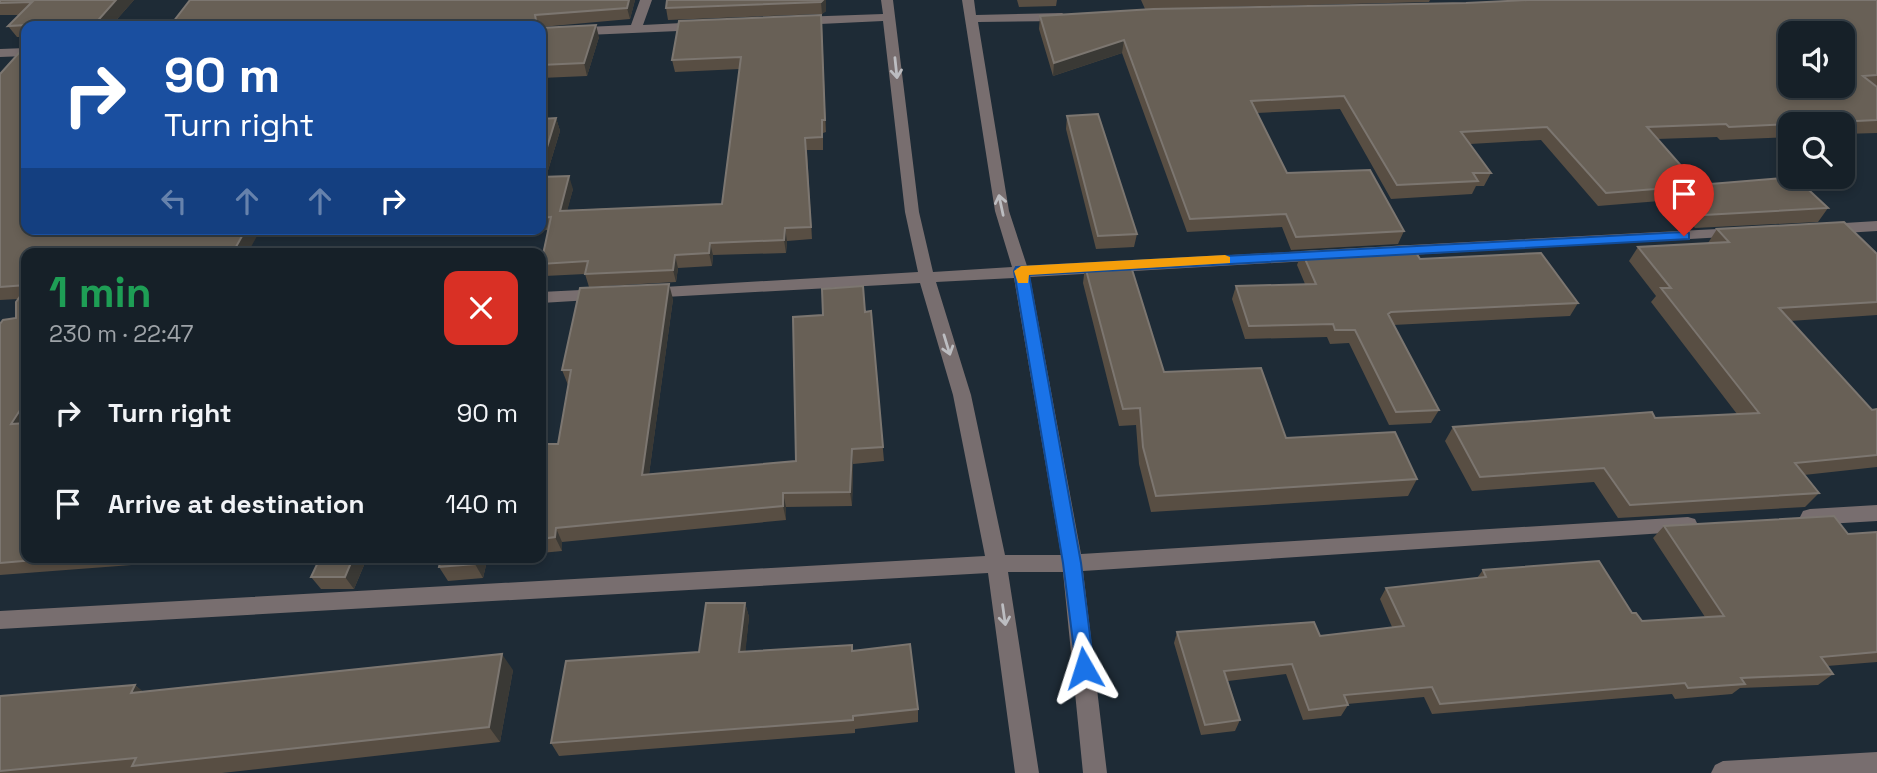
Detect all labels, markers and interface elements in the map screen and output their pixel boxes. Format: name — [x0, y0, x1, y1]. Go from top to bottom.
map controls — [1778, 21, 1855, 189]
button: sound — [1778, 21, 1855, 98]
text: 90 m — [164, 44, 280, 106]
icon: right — [49, 49, 140, 140]
one-way arrow — [889, 56, 902, 78]
text: Turn right — [164, 105, 314, 145]
button: search — [1778, 112, 1855, 189]
pin — [1654, 164, 1714, 236]
icon: arrive — [1665, 175, 1703, 213]
icon: left — [155, 182, 193, 220]
icon: ahead — [228, 182, 266, 220]
icon: ahead — [301, 182, 339, 220]
icon: right — [374, 182, 412, 220]
one-way arrow — [994, 195, 1007, 217]
text: 1 min — [49, 266, 152, 319]
button: close — [444, 271, 518, 345]
text: 230 m · 22:47 — [49, 319, 193, 349]
one-way arrow — [941, 333, 954, 355]
icon: right — [49, 394, 87, 432]
text: Turn right — [108, 396, 232, 430]
text: 90 m — [456, 396, 518, 430]
icon: arrive — [49, 485, 87, 523]
text: Arrive at destination — [108, 487, 365, 521]
text: 140 m — [445, 487, 518, 521]
one-way arrow — [998, 603, 1011, 626]
position arrow — [1047, 631, 1121, 705]

